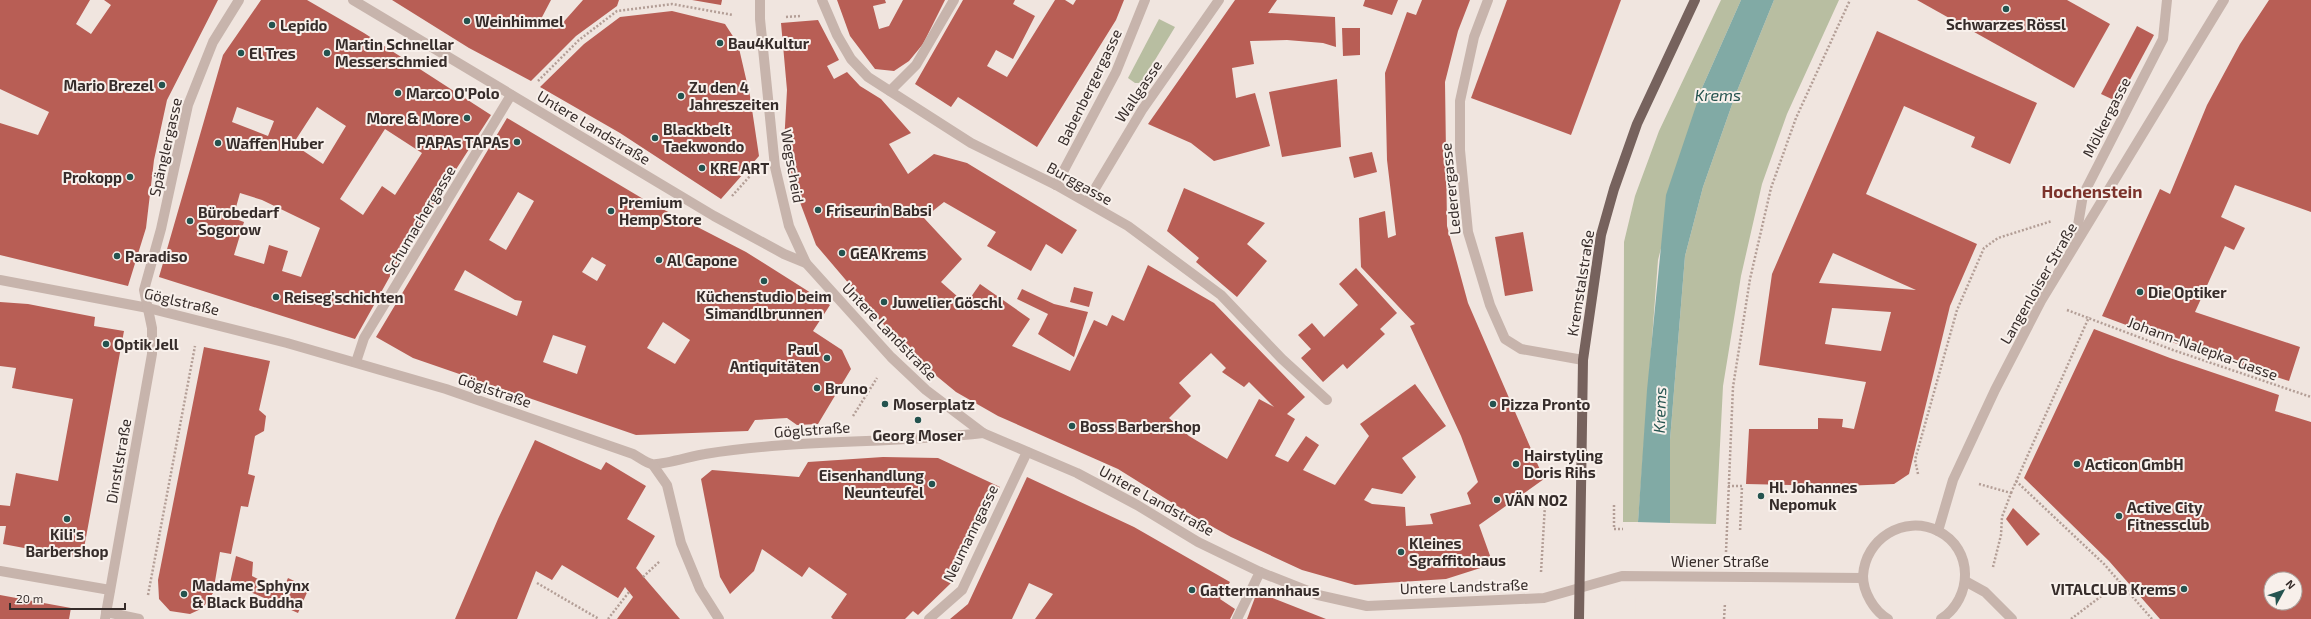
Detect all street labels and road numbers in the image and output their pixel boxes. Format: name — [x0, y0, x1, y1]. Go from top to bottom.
street label: Babenbergergasse — [1053, 26, 1125, 148]
street label: Wallgasse — [1111, 57, 1165, 125]
street label: Mölkergasse — [2078, 74, 2134, 160]
street label: Untere Landstraße — [534, 86, 654, 168]
street label: Spänglergasse — [145, 96, 185, 198]
street label: Wegscheid — [778, 128, 808, 204]
street label: Lederergasse — [1436, 142, 1464, 236]
street label: Burggasse — [1044, 158, 1116, 208]
street label: Schumachergasse — [379, 162, 459, 278]
street label: Langenloiser Straße — [1996, 219, 2080, 347]
street label: Kremstalstraße — [1563, 228, 1597, 338]
street label: Untere Landstraße — [839, 278, 941, 384]
street label: Göglstraße — [143, 284, 221, 318]
street label: Johann-Nalepka-Gasse — [2126, 312, 2280, 384]
street label: Göglstraße — [456, 369, 534, 411]
street label: Dinstlstraße — [102, 417, 134, 505]
street label: Göglstraße — [773, 417, 851, 441]
street label: Untere Landstraße — [1096, 461, 1218, 539]
street label: Neumanngasse — [939, 482, 1001, 584]
street label: Wiener Straße — [1671, 552, 1769, 570]
street label: Untere Landstraße — [1399, 575, 1529, 597]

